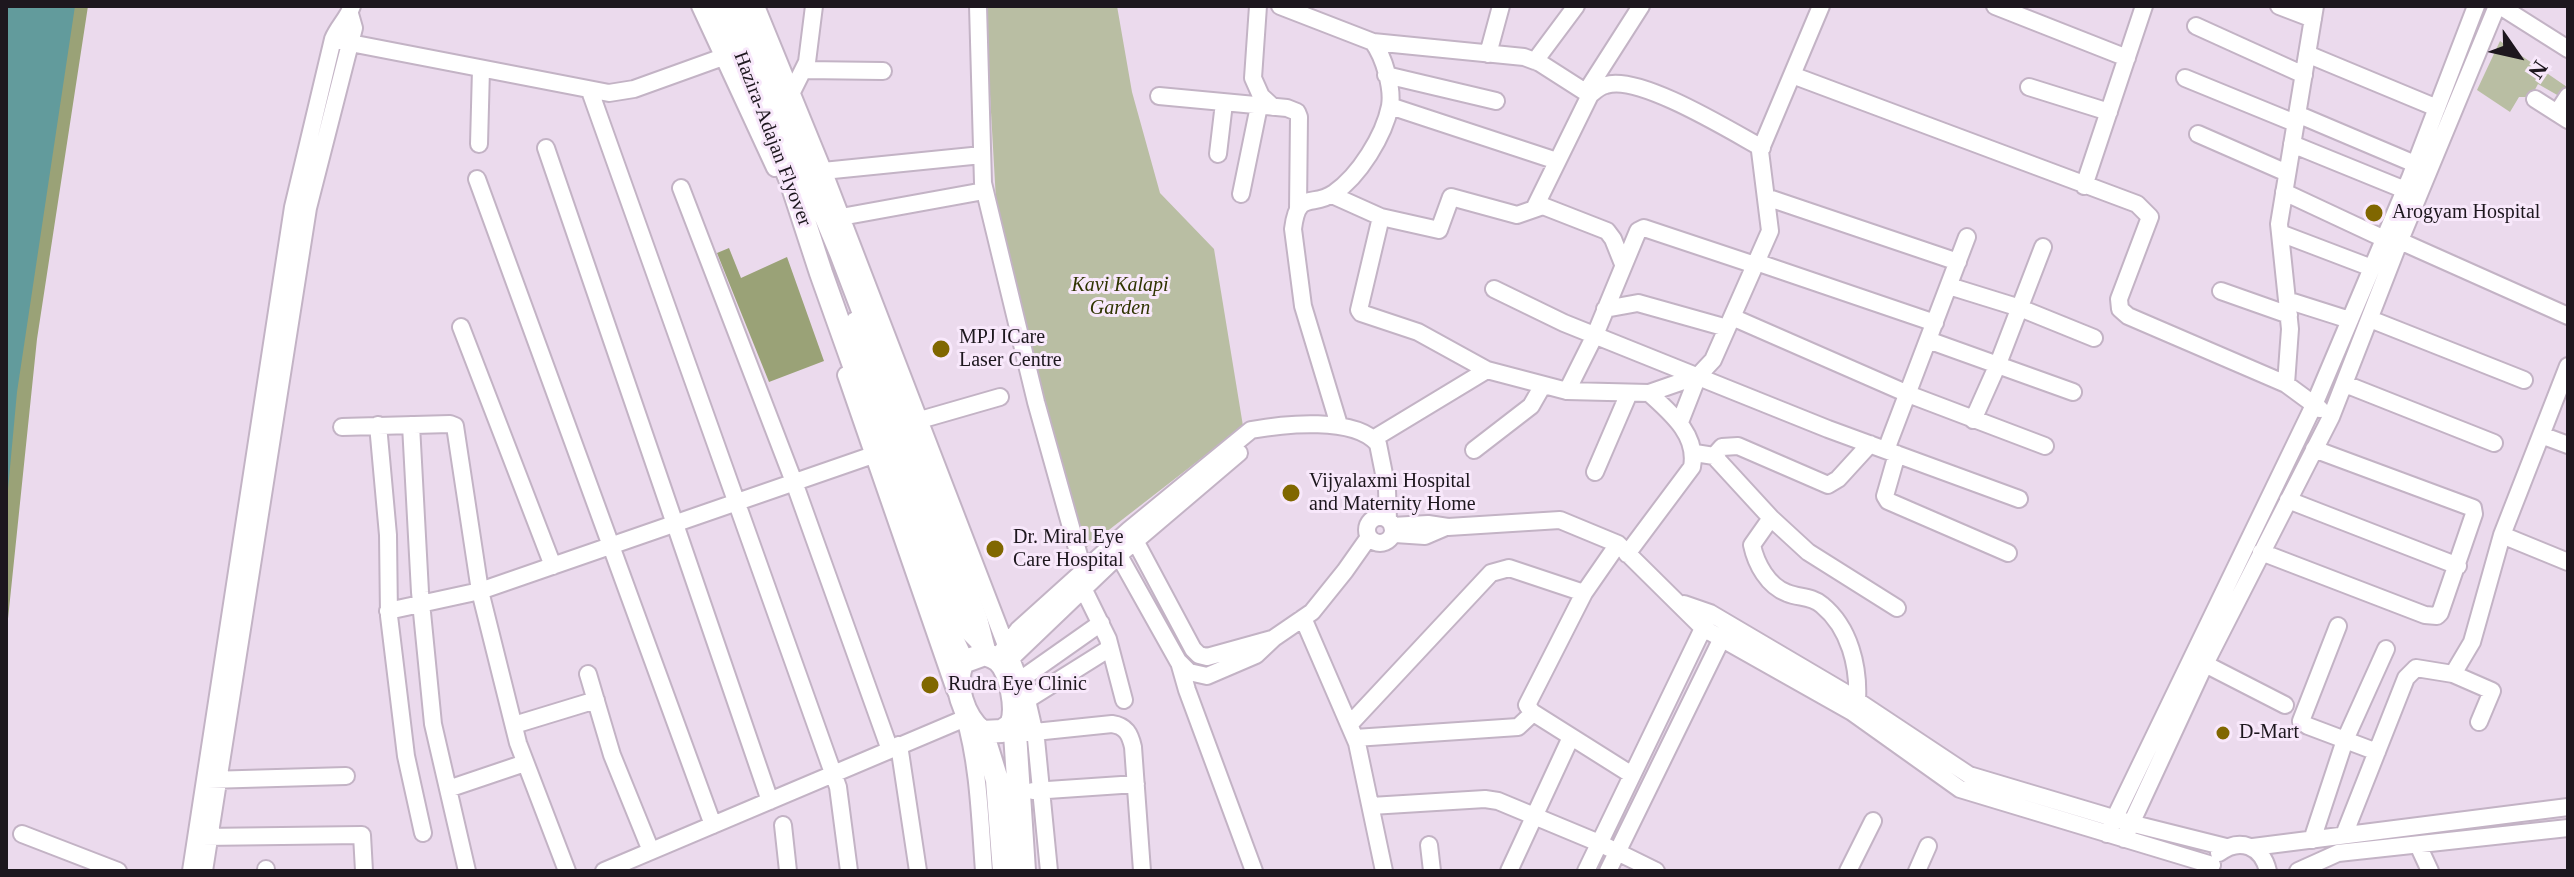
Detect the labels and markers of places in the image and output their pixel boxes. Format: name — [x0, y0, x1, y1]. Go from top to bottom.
place label: Arogyam Hospital — [2392, 201, 2540, 225]
marker: Arogyam Hospital — [2363, 202, 2385, 224]
place label: MPJ ICare Laser Centre — [959, 326, 1062, 373]
marker: MPJ ICare Laser Centre — [930, 338, 952, 360]
place label: Vijyalaxmi Hospital and Maternity Home — [1309, 470, 1476, 517]
marker: Vijyalaxmi Hospital and Maternity Home — [1280, 482, 1302, 504]
place label: Dr. Miral Eye Care Hospital — [1013, 526, 1124, 573]
marker: Dr. Miral Eye Care Hospital — [984, 538, 1006, 560]
place label: Rudra Eye Clinic — [948, 673, 1087, 697]
marker: Rudra Eye Clinic — [919, 674, 941, 696]
place label: D-Mart — [2239, 721, 2299, 745]
marker: D-Mart — [2214, 724, 2232, 742]

